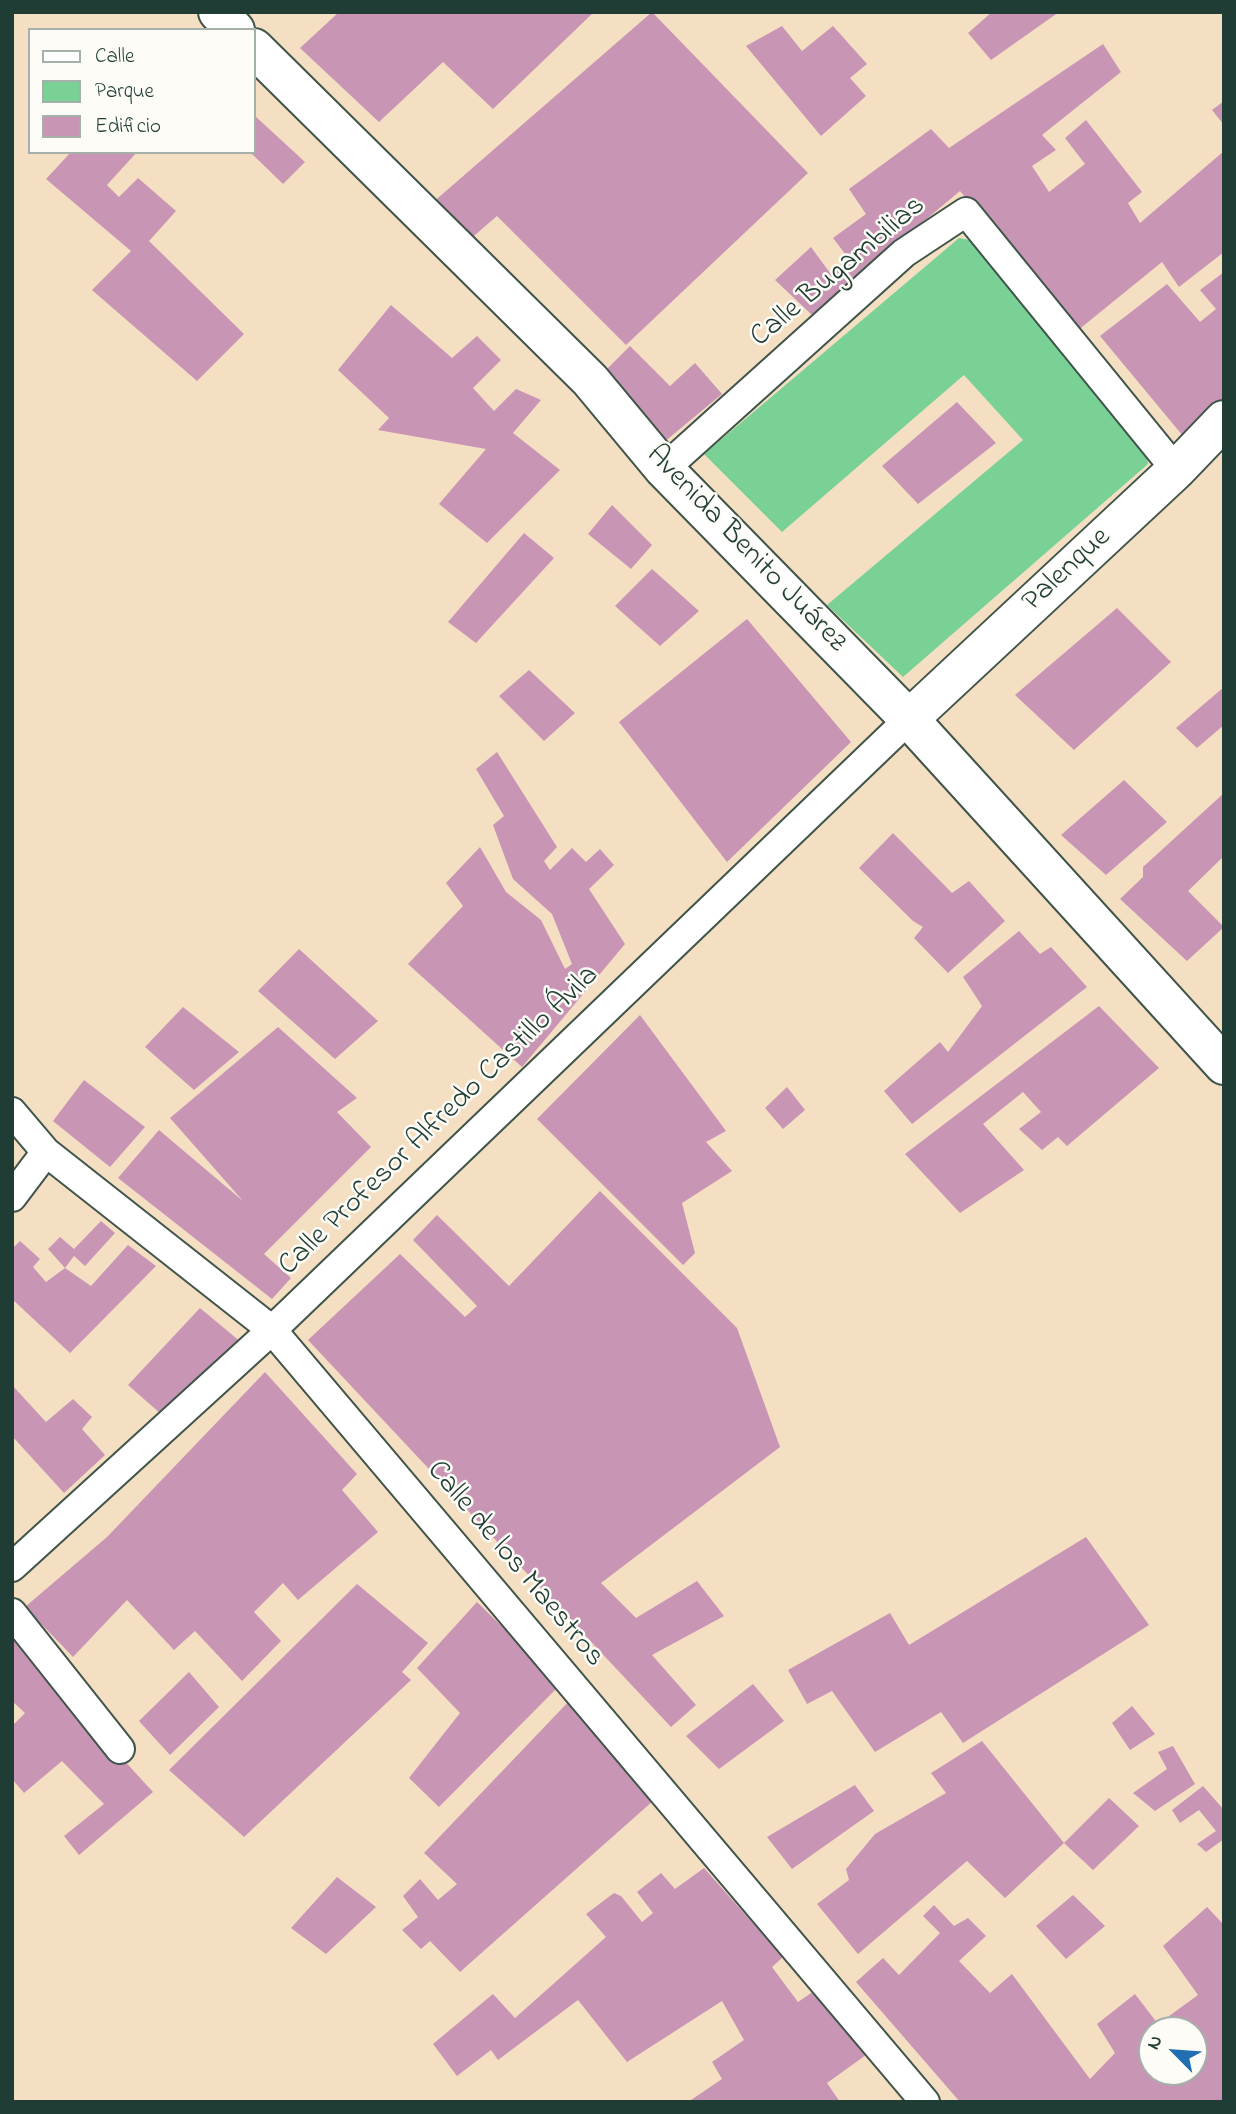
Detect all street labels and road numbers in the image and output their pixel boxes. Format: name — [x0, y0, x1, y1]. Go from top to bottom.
street label: Calle Bugambilias — [744, 189, 934, 357]
street label: Avenida Benito Juárez — [637, 439, 853, 661]
street label: Palenque — [1016, 521, 1120, 621]
street label: Calle Profesor Alfredo Castillo Ávila — [272, 959, 608, 1285]
street label: Calle de los Maestros — [417, 1455, 611, 1675]

